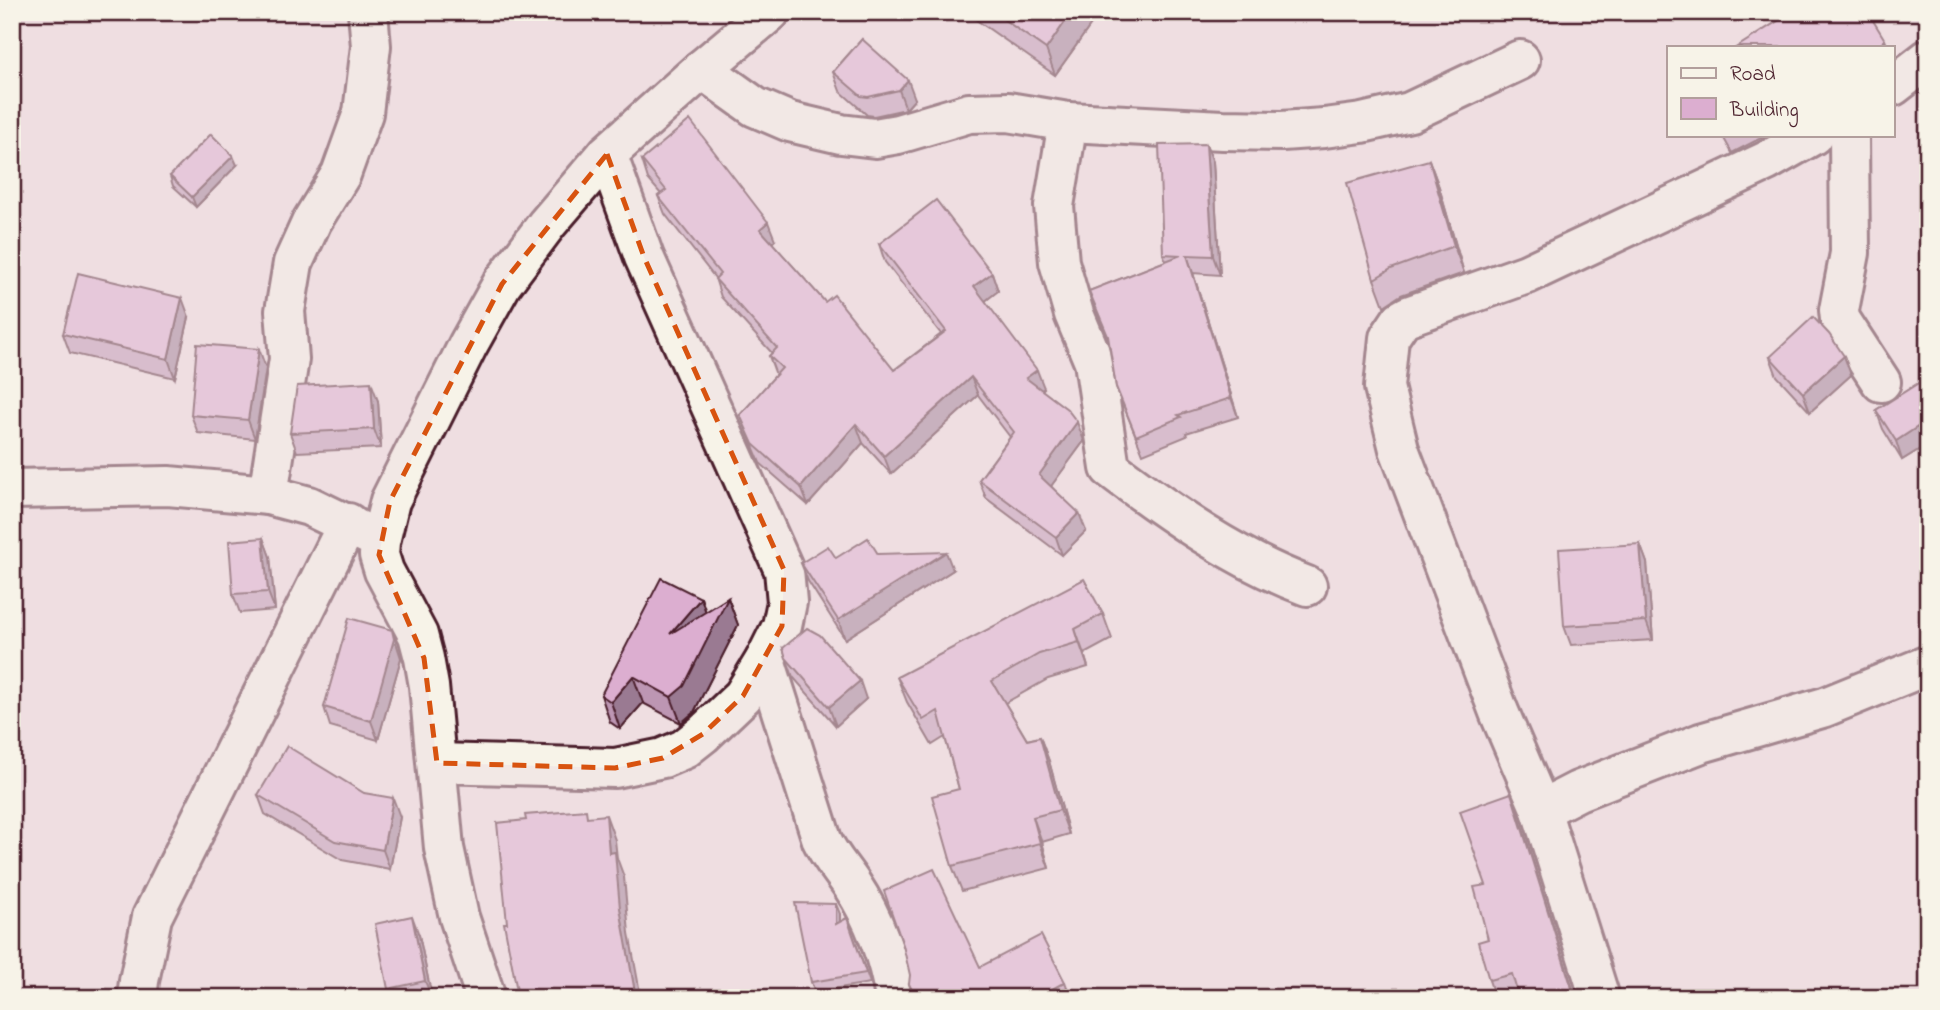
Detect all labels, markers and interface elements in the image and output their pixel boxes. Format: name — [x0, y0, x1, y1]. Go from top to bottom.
legend — [1667, 46, 1895, 136]
text: Road — [1730, 60, 1776, 90]
text: Building — [1729, 96, 1799, 128]

